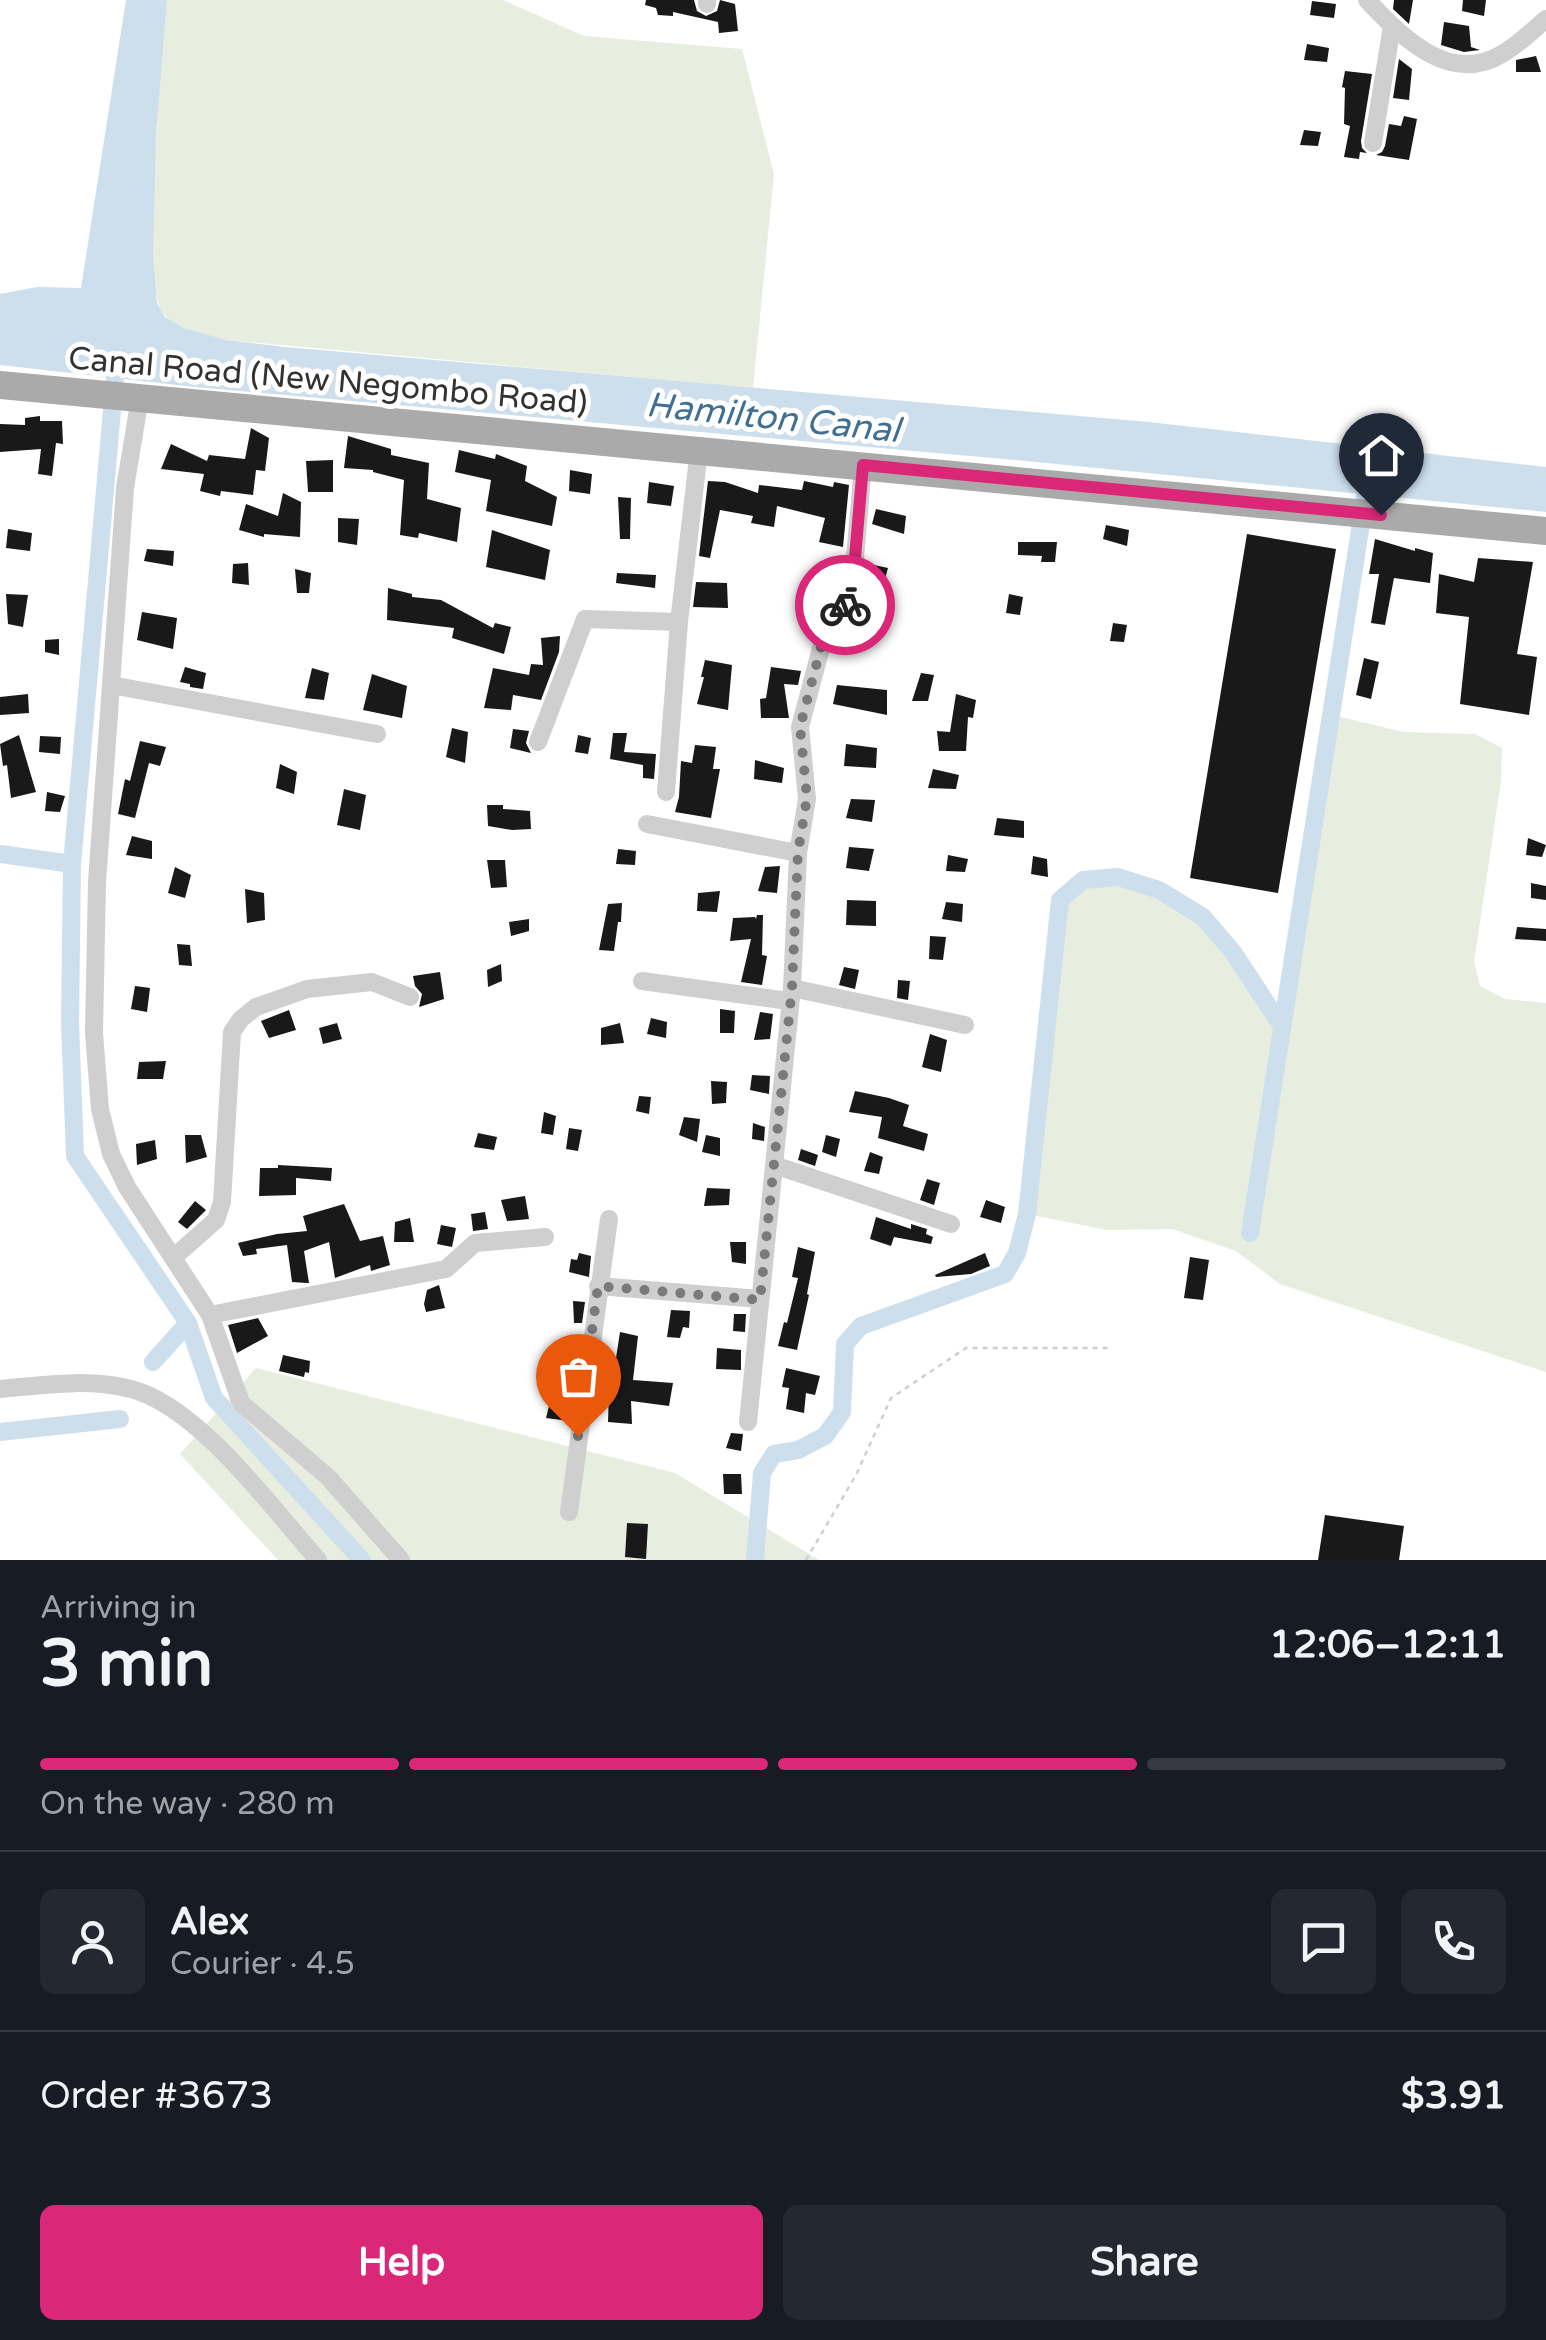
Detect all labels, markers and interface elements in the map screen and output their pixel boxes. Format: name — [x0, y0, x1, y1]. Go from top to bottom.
street label: Canal Road (New Negombo Road) — [67, 339, 589, 423]
water label: Hamilton Canal — [644, 384, 906, 453]
pin — [1339, 413, 1424, 516]
icon: home — [1354, 428, 1409, 483]
courier — [795, 555, 895, 655]
icon: bike — [818, 578, 873, 633]
pin — [536, 1334, 621, 1437]
icon: bag — [551, 1349, 606, 1404]
text: Arriving in — [40, 1589, 197, 1627]
text: 12:06–12:11 — [1269, 1622, 1506, 1668]
text: 3 min — [40, 1625, 213, 1704]
text: On the way · 280 m — [40, 1785, 335, 1823]
button: person — [40, 1889, 145, 1994]
button: chat — [1271, 1889, 1376, 1994]
button: phone — [1401, 1889, 1506, 1994]
text: Alex — [170, 1899, 249, 1945]
text: Courier · 4.5 — [170, 1945, 355, 1983]
text: Order #3673 — [40, 2073, 273, 2119]
text: $3.91 — [1401, 2073, 1506, 2119]
button: Help — [40, 2205, 763, 2320]
button: Share — [783, 2205, 1506, 2320]

